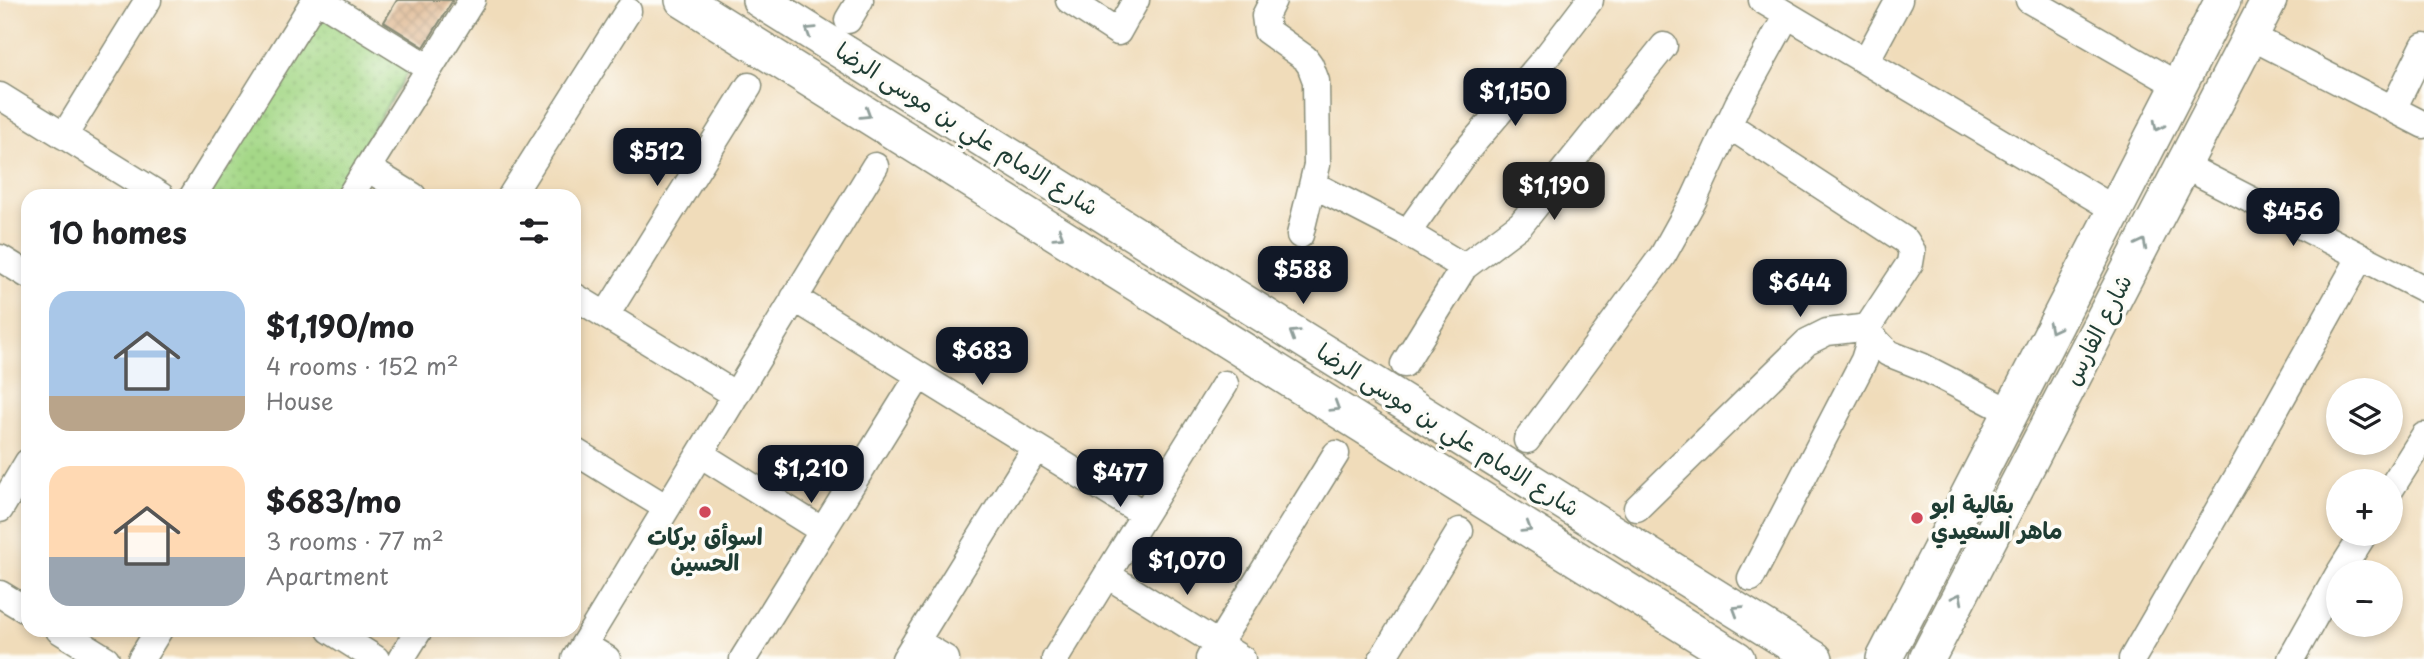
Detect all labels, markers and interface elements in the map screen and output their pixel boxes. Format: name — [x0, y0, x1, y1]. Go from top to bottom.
one-way arrow — [805, 27, 818, 40]
street label: شارع الامام علي بن موسى الرضا — [827, 32, 1106, 228]
pin: $1,150 — [1458, 68, 1572, 128]
text: $1,150 — [1479, 73, 1551, 108]
one-way arrow — [858, 106, 871, 119]
one-way arrow — [2152, 119, 2166, 131]
pin: $512 — [616, 128, 698, 188]
text: $512 — [629, 133, 685, 168]
pin: $1,190 — [1497, 162, 1611, 222]
text: $1,190 — [1519, 167, 1589, 202]
pin: $456 — [2252, 188, 2334, 248]
text: $456 — [2262, 193, 2324, 228]
text: 10 homes — [49, 209, 187, 254]
icon: filters — [515, 212, 553, 250]
one-way arrow — [1051, 226, 1064, 239]
one-way arrow — [2134, 239, 2147, 251]
pin: $588 — [1262, 246, 1344, 306]
text: $588 — [1274, 251, 1332, 286]
pin: $644 — [1759, 260, 1841, 319]
text: $644 — [1769, 264, 1831, 299]
street label: شارع الفارس — [2054, 268, 2140, 391]
text: $1,190/mo — [266, 303, 414, 348]
icon: home — [105, 319, 189, 403]
one-way arrow — [2048, 321, 2062, 333]
pin: $683 — [941, 328, 1023, 387]
one-way arrow — [1289, 329, 1302, 342]
text: $683 — [952, 332, 1012, 367]
street label: شارع الامام علي بن موسى الرضا — [1308, 333, 1587, 529]
text: 4 rooms · 152 m² — [266, 348, 459, 383]
map controls — [2326, 378, 2403, 637]
button: layers — [2326, 378, 2403, 455]
text: House — [266, 383, 333, 418]
one-way arrow — [1327, 399, 1340, 412]
pin: $1,210 — [754, 446, 868, 505]
pin: $477 — [1079, 449, 1161, 509]
text: $1,210 — [774, 450, 848, 485]
text: $477 — [1092, 454, 1148, 489]
button: + — [2326, 469, 2403, 546]
text: $683/mo — [266, 478, 401, 523]
place label: بقالية ابو ماهر السعيدي — [1929, 486, 2063, 549]
icon: home — [105, 494, 189, 578]
marker: اسوأق بركات الحسين — [697, 504, 713, 520]
marker: بقالية ابو ماهر السعيدي — [1909, 510, 1925, 526]
place label: اسوأق بركات الحسين — [647, 518, 763, 579]
one-way arrow — [1520, 519, 1533, 532]
text: 3 rooms · 77 m² — [266, 523, 444, 558]
pin: $1,070 — [1130, 538, 1244, 597]
text: $1,070 — [1148, 542, 1226, 577]
text: Apartment — [266, 558, 389, 593]
button: − — [2326, 560, 2403, 637]
one-way arrow — [1950, 593, 1964, 606]
one-way arrow — [1731, 605, 1744, 618]

